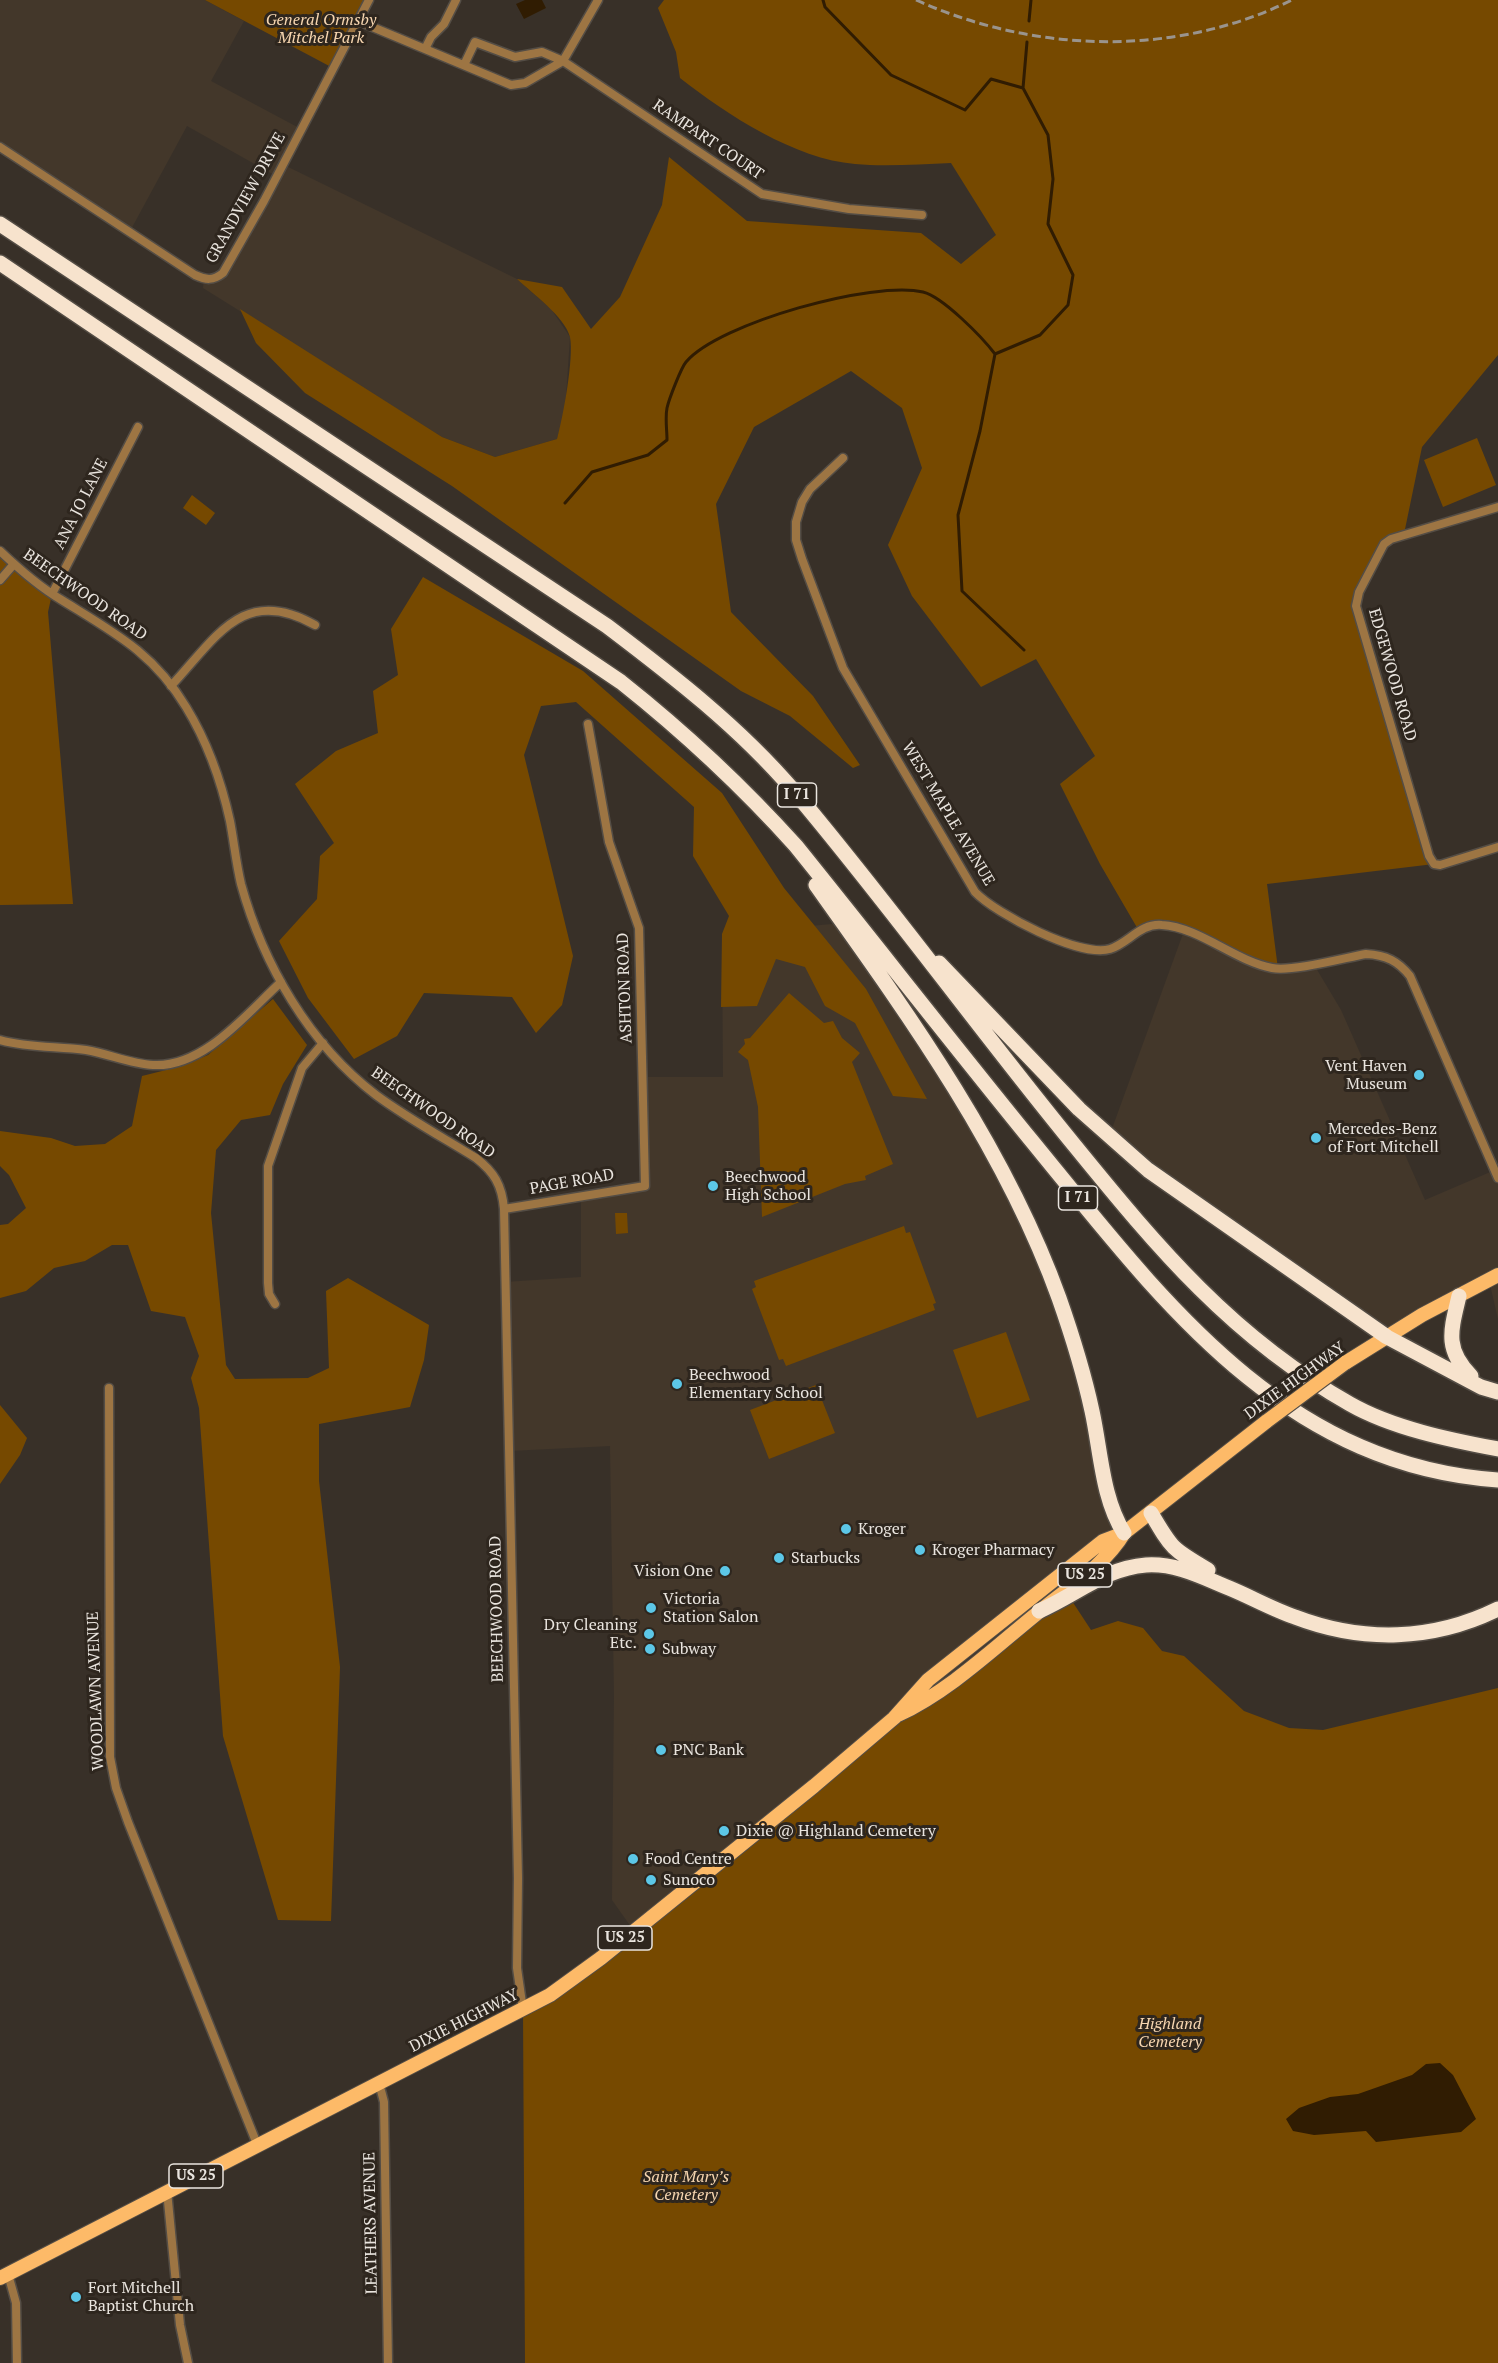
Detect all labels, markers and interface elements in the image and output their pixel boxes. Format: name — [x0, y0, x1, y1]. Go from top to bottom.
park label: General Ormsby Mitchel Park — [266, 10, 376, 48]
street label: RAMPART COURT — [649, 96, 767, 184]
street label: GRANDVIEW DRIVE — [202, 129, 290, 267]
street label: ANA JO LANE — [50, 455, 112, 553]
street label: BEECHWOOD ROAD — [19, 545, 151, 645]
street label: EDGEWOOD ROAD — [1364, 606, 1420, 744]
street label: WEST MAPLE AVENUE — [897, 739, 999, 889]
road number: I 71 — [778, 783, 816, 807]
street label: ASHTON ROAD — [613, 932, 637, 1044]
place label: Vent Haven Museum — [1325, 1056, 1407, 1094]
street label: BEECHWOOD ROAD — [367, 1063, 499, 1163]
marker: Vent Haven Museum — [1412, 1068, 1426, 1082]
place label: Mercedes-Benz of Fort Mitchell — [1328, 1119, 1439, 1157]
marker: Mercedes-Benz of Fort Mitchell — [1309, 1131, 1323, 1145]
street label: PAGE ROAD — [528, 1165, 616, 1199]
place label: Beechwood High School — [725, 1167, 811, 1205]
marker: Beechwood High School — [706, 1179, 720, 1193]
road number: I 71 — [1058, 1186, 1098, 1210]
street label: DIXIE HIGHWAY — [1241, 1338, 1349, 1424]
place label: Beechwood Elementary School — [689, 1365, 823, 1403]
marker: Beechwood Elementary School — [670, 1377, 684, 1391]
place label: Kroger — [858, 1519, 906, 1539]
marker: Kroger — [839, 1522, 853, 1536]
street label: BEECHWOOD ROAD — [486, 1536, 508, 1682]
place label: Kroger Pharmacy — [932, 1540, 1054, 1560]
marker: Kroger Pharmacy — [913, 1543, 927, 1557]
place label: Starbucks — [791, 1548, 860, 1568]
marker: Starbucks — [772, 1551, 786, 1565]
place label: Vision One — [634, 1561, 713, 1581]
road number: US 25 — [1058, 1563, 1112, 1587]
marker: Vision One — [718, 1564, 732, 1578]
place label: Victoria Station Salon — [663, 1589, 758, 1627]
marker: Victoria Station Salon — [644, 1601, 658, 1615]
street label: WOODLAWN AVENUE — [84, 1611, 108, 1771]
place label: Dry Cleaning Etc. — [544, 1615, 637, 1653]
marker: Dry Cleaning Etc. — [642, 1627, 656, 1641]
place label: Subway — [662, 1639, 716, 1659]
marker: Subway — [643, 1642, 657, 1656]
place label: PNC Bank — [673, 1740, 744, 1760]
marker: PNC Bank — [654, 1743, 668, 1757]
place label: Dixie @ Highland Cemetery — [736, 1821, 936, 1841]
marker: Dixie @ Highland Cemetery — [717, 1824, 731, 1838]
place label: Food Centre — [645, 1849, 732, 1869]
marker: Food Centre — [626, 1852, 640, 1866]
place label: Sunoco — [663, 1870, 715, 1890]
marker: Sunoco — [644, 1873, 658, 1887]
road number: US 25 — [598, 1926, 652, 1950]
street label: DIXIE HIGHWAY — [406, 1985, 522, 2057]
park label: Highland Cemetery — [1138, 2014, 1202, 2052]
street label: LEATHERS AVENUE — [360, 2152, 382, 2294]
road number: US 25 — [169, 2164, 223, 2188]
park label: Saint Mary’s Cemetery — [643, 2167, 729, 2205]
place label: Fort Mitchell Baptist Church — [88, 2278, 194, 2316]
marker: Fort Mitchell Baptist Church — [69, 2290, 83, 2304]

